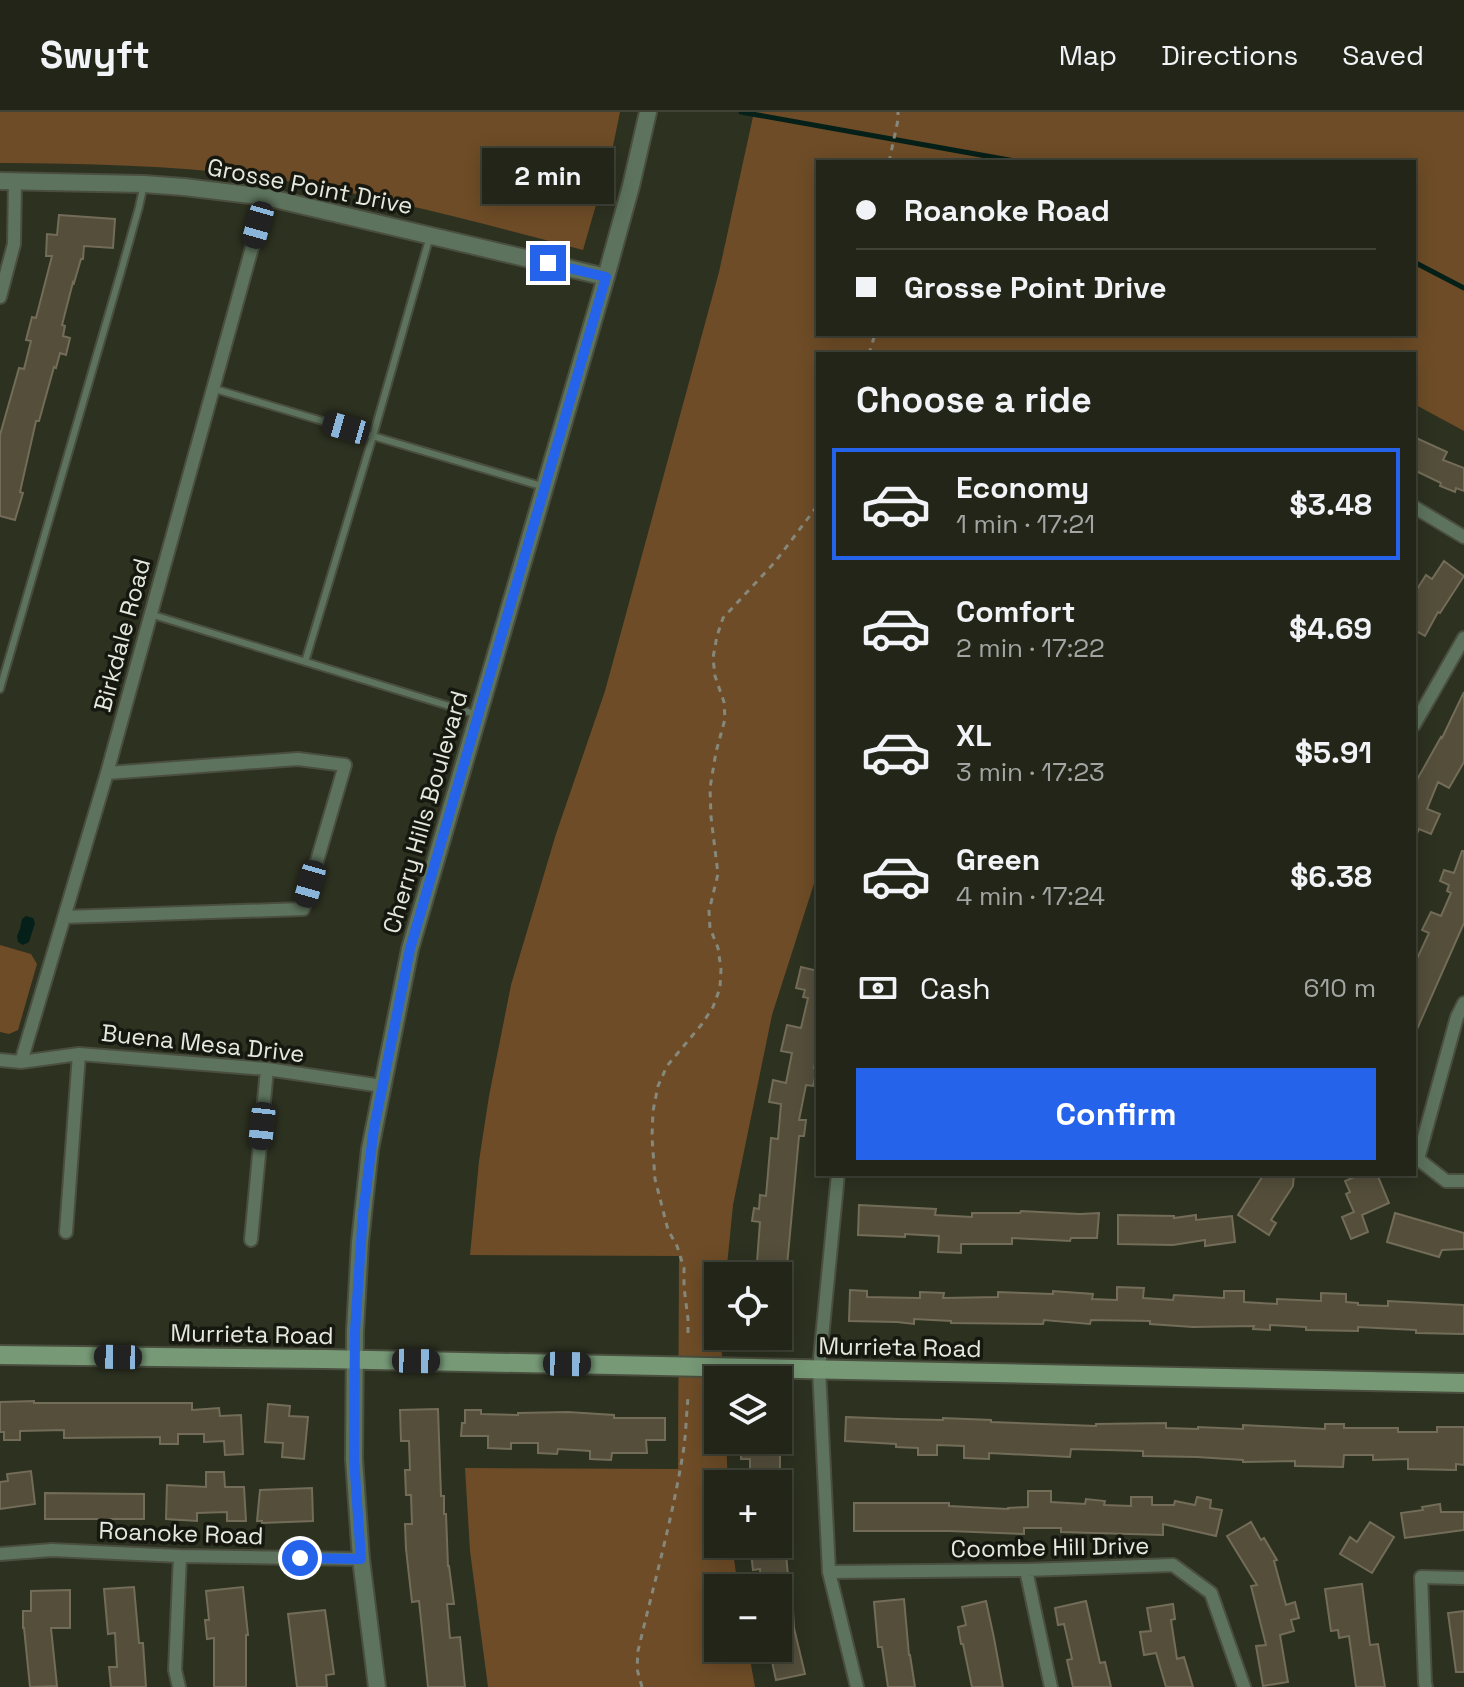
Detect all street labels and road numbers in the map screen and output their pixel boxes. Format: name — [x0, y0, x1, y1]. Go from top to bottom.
street label: Grosse Point Drive — [205, 151, 415, 221]
street label: Birkdale Road — [87, 555, 157, 715]
street label: Cherry Hills Boulevard — [376, 687, 474, 937]
street label: Buena Mesa Drive — [100, 1017, 306, 1069]
street label: Murrieta Road — [170, 1317, 334, 1351]
street label: Murrieta Road — [818, 1330, 982, 1364]
street label: Roanoke Road — [98, 1515, 264, 1551]
street label: Coombe Hill Drive — [950, 1530, 1150, 1564]

